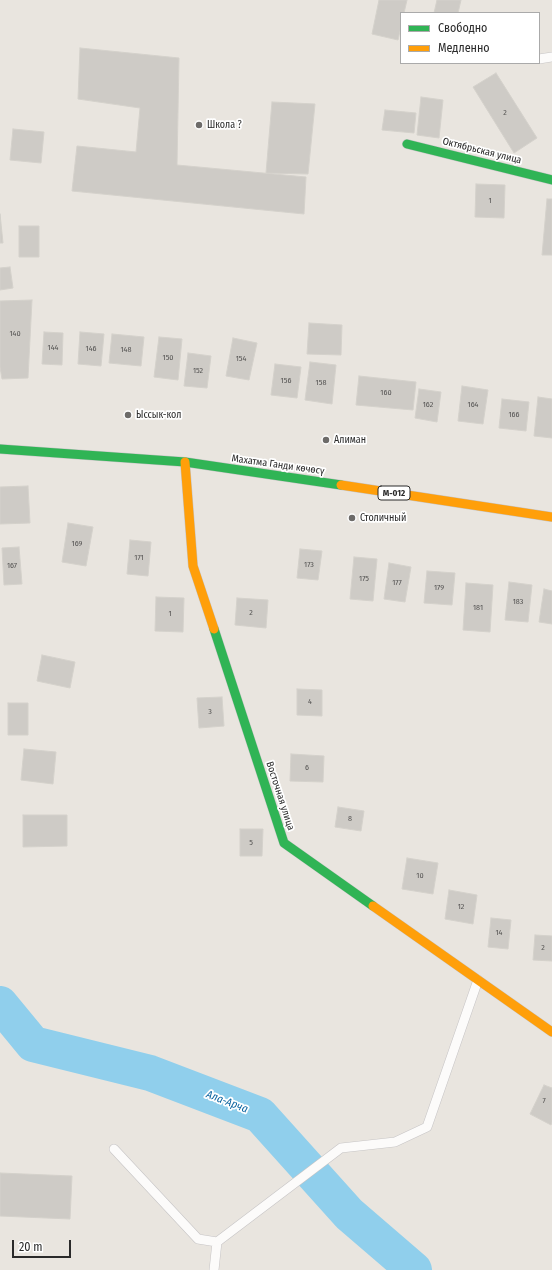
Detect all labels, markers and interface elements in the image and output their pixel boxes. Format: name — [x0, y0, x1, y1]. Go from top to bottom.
legend — [400, 12, 540, 64]
text: Свободно — [438, 21, 487, 35]
text: Медленно — [438, 41, 490, 55]
house number: 2 — [503, 108, 507, 118]
place label: Школа ? — [207, 119, 242, 131]
marker: Школа ? — [194, 120, 204, 130]
street label: Октябрьская улица — [441, 135, 523, 167]
house number: 1 — [488, 196, 492, 206]
house number: 140 — [9, 329, 21, 339]
house number: 144 — [48, 343, 58, 353]
house number: 146 — [86, 344, 96, 354]
house number: 148 — [121, 345, 131, 355]
house number: 150 — [163, 353, 173, 363]
house number: 154 — [236, 354, 246, 364]
house number: 152 — [193, 366, 203, 376]
house number: 156 — [281, 376, 291, 386]
house number: 158 — [316, 378, 326, 388]
house number: 160 — [380, 388, 392, 398]
house number: 162 — [423, 400, 433, 410]
house number: 164 — [468, 400, 478, 410]
place label: Ыссык-кол — [136, 409, 181, 421]
marker: Ыссык-кол — [123, 410, 133, 420]
house number: 166 — [508, 410, 520, 420]
place label: Алиман — [334, 434, 366, 446]
marker: Алиман — [321, 435, 331, 445]
street label: Махатма Ганди көчөсү — [231, 453, 325, 477]
road number: М-012 — [378, 486, 410, 500]
place label: Столичный — [360, 512, 406, 524]
marker: Столичный — [347, 513, 357, 523]
house number: 169 — [72, 539, 82, 549]
house number: 171 — [134, 553, 144, 563]
house number: 173 — [304, 560, 314, 570]
house number: 167 — [7, 561, 17, 571]
house number: 175 — [359, 574, 369, 584]
house number: 177 — [392, 578, 402, 588]
house number: 179 — [434, 583, 444, 593]
house number: 183 — [513, 597, 523, 607]
house number: 181 — [473, 603, 483, 613]
house number: 2 — [249, 608, 253, 618]
house number: 1 — [168, 609, 172, 619]
house number: 4 — [308, 697, 312, 707]
house number: 3 — [208, 707, 212, 717]
street label: Восточная улица — [263, 760, 297, 832]
house number: 6 — [305, 763, 309, 773]
house number: 8 — [348, 814, 352, 824]
house number: 5 — [249, 838, 253, 848]
house number: 10 — [416, 871, 424, 881]
house number: 12 — [458, 902, 464, 912]
house number: 14 — [496, 928, 502, 938]
house number: 2 — [541, 943, 545, 953]
water label: Ала-Арча — [204, 1088, 250, 1116]
house number: 7 — [542, 1096, 546, 1106]
scale bar — [14, 1232, 73, 1258]
text: 20 m — [19, 1240, 43, 1254]

